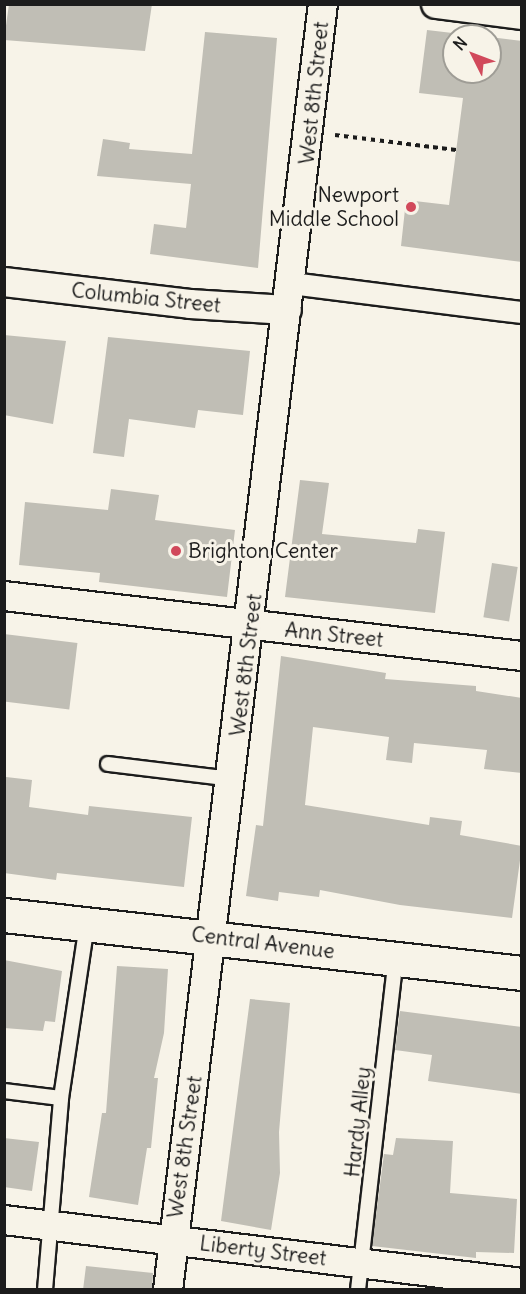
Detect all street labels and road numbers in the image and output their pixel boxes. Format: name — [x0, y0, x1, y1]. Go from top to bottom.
street label: West 8th Street — [294, 20, 334, 166]
street label: Columbia Street — [70, 278, 222, 318]
street label: West 8th Street — [225, 592, 267, 738]
street label: Ann Street — [284, 617, 384, 653]
street label: Central Avenue — [190, 922, 336, 964]
street label: Hardy Alley — [340, 1066, 376, 1178]
street label: West 8th Street — [163, 1074, 207, 1220]
street label: Liberty Street — [198, 1231, 328, 1271]

